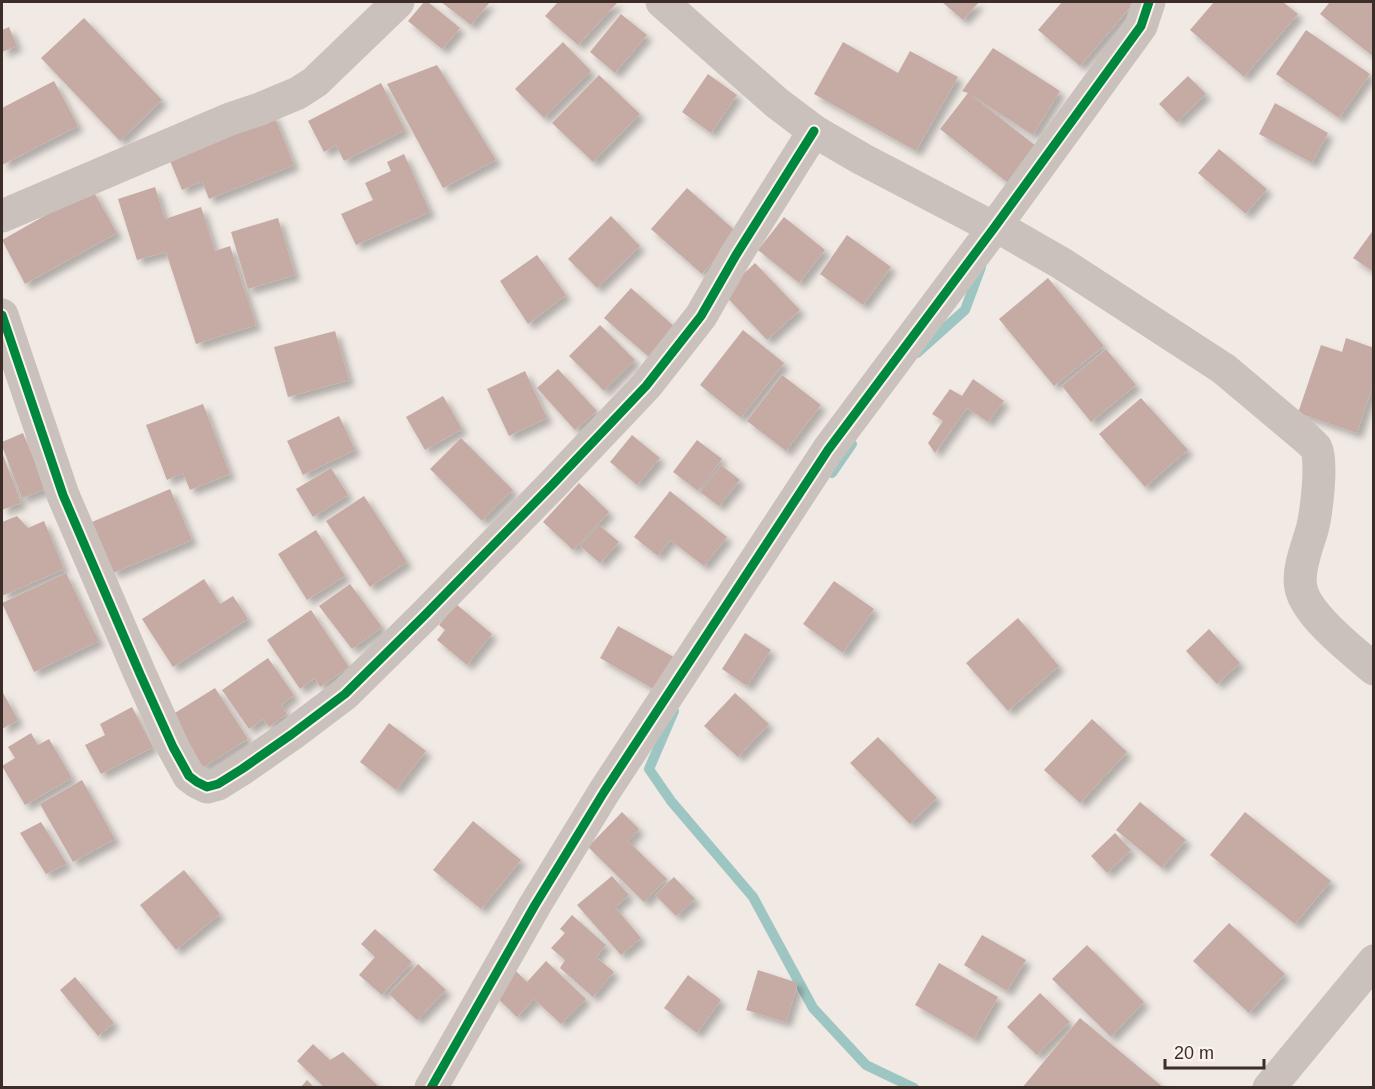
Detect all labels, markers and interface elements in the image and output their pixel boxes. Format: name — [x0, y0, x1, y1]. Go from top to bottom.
scale bar — [1165, 1032, 1264, 1070]
text: 20 m — [1174, 1043, 1214, 1063]

